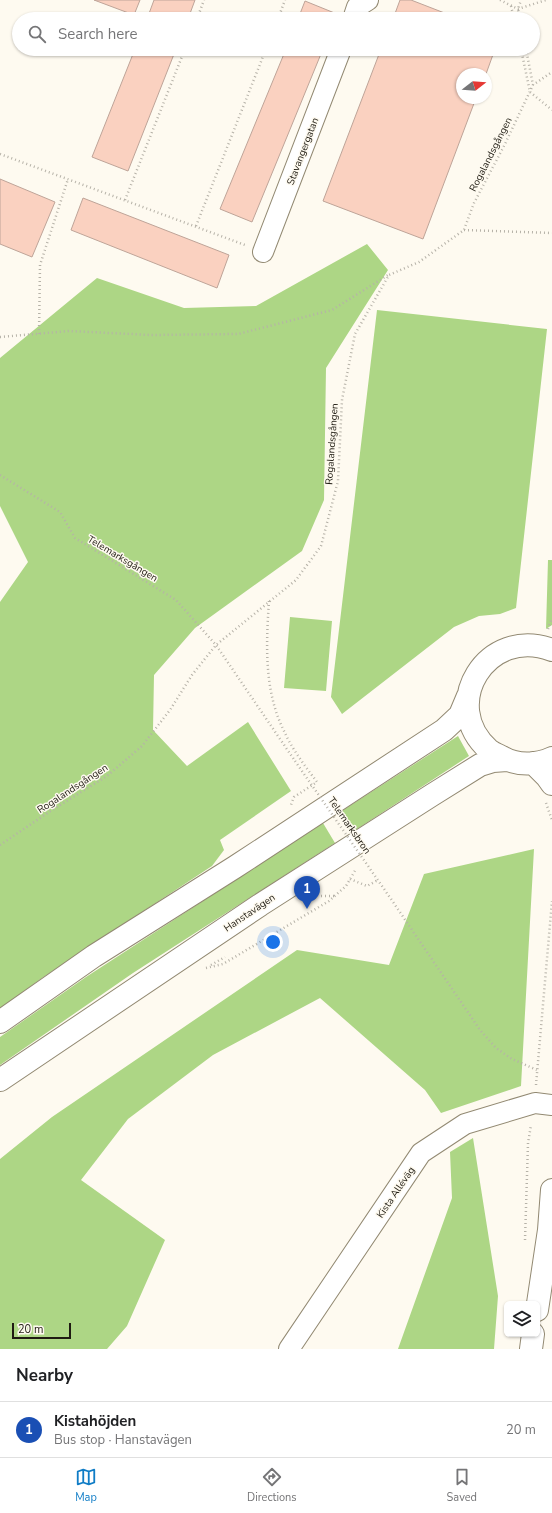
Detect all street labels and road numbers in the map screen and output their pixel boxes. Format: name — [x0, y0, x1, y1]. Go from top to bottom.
street label: Rogalandsgången — [466, 115, 516, 194]
street label: Stavangergatan — [284, 116, 322, 187]
street label: Rogalandsgången — [322, 403, 342, 485]
street label: Telemarksgången — [85, 532, 160, 585]
street label: Rogalandsgången — [35, 761, 111, 817]
street label: Telemarksbron — [324, 794, 374, 857]
street label: Hanstavägen — [221, 890, 278, 935]
street label: Kista Alléväg — [373, 1164, 418, 1221]

